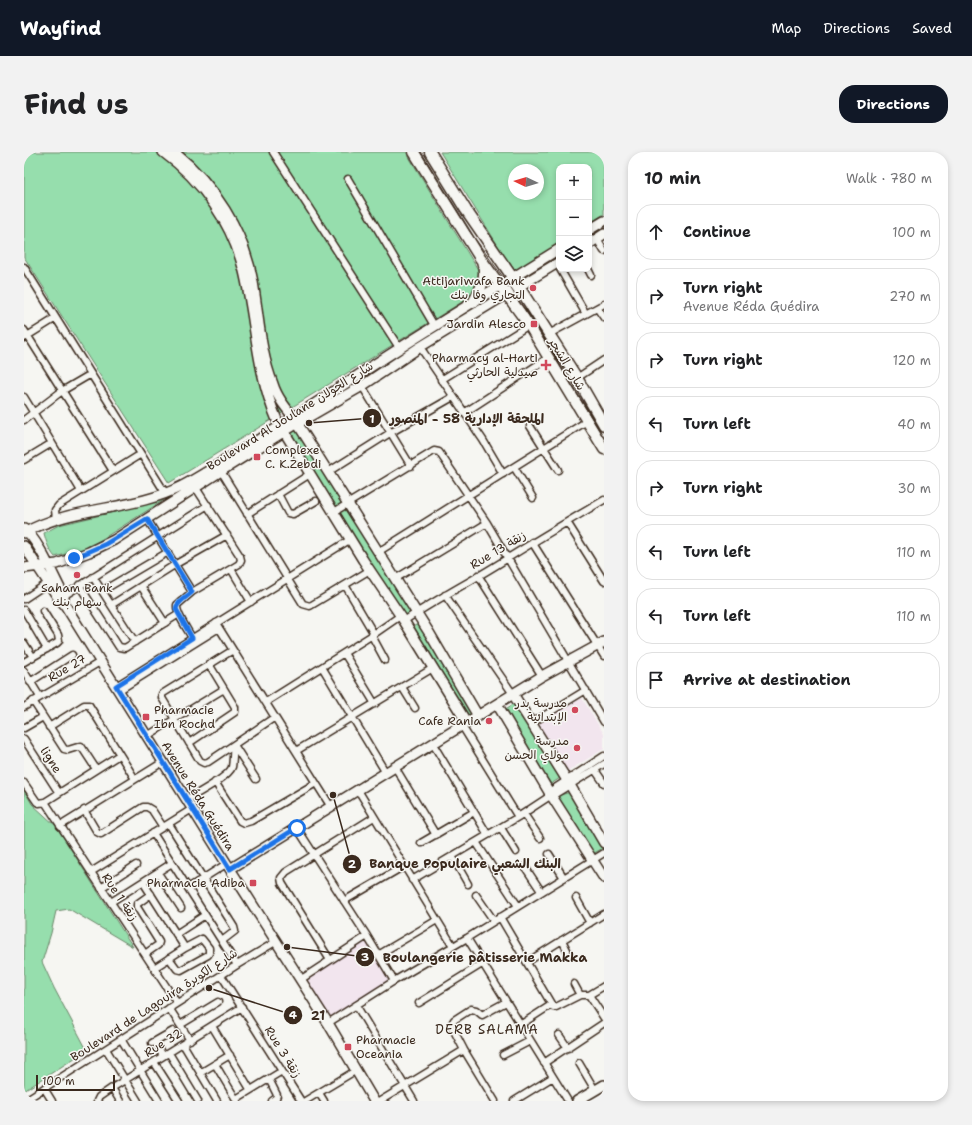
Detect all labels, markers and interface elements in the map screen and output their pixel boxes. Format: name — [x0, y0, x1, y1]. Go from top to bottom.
text: Wayfind — [20, 16, 101, 41]
text: Map — [772, 19, 802, 37]
text: Directions — [824, 19, 890, 37]
text: Saved — [912, 19, 952, 37]
text: Find us — [24, 85, 129, 123]
button: Directions — [839, 85, 948, 123]
north arrow — [508, 164, 544, 200]
map controls — [556, 164, 592, 272]
button: + — [556, 164, 592, 200]
text: 10 min — [644, 167, 701, 189]
text: Walk · 780 m — [846, 170, 932, 187]
button: − — [556, 200, 592, 236]
icon: ahead — [645, 221, 667, 243]
text: Continue — [683, 222, 751, 242]
text: 100 m — [892, 224, 931, 241]
button: layers — [556, 236, 592, 272]
place label: Attijariwafa Bank التجاري وفا بنك — [422, 273, 525, 304]
text: Turn right — [683, 278, 763, 298]
marker: Attijariwafa Bank التجاري وفا بنك — [528, 283, 538, 293]
icon: right — [645, 285, 667, 307]
text: 270 m — [889, 288, 931, 305]
text: Avenue Réda Guédira — [683, 298, 819, 315]
place label: Jardin Alesco — [447, 316, 526, 332]
marker: Jardin Alesco — [529, 319, 539, 329]
street label: شارع الشجر — [544, 334, 589, 394]
icon: right — [645, 349, 667, 371]
place label: Pharmacy al-Harti صيدلية الحارثي — [432, 350, 538, 383]
text: Turn right — [683, 350, 763, 370]
text: 120 m — [893, 352, 931, 369]
street label: Boulevard Al Joulane شارع الجولان — [204, 358, 377, 475]
marker: Pharmacy al-Harti صيدلية الحارثي — [541, 360, 551, 370]
callout: الملحقة الإدارية 58 - المنصور — [362, 406, 552, 431]
text: الملحقة الإدارية 58 - المنصور — [389, 410, 544, 427]
text: 1 — [369, 411, 375, 427]
icon: left — [645, 413, 667, 435]
text: Turn left — [683, 414, 751, 434]
text: 40 m — [897, 416, 931, 433]
place label: Complexe C. K.Zebdi — [265, 442, 321, 472]
marker: Complexe C. K.Zebdi — [252, 452, 262, 462]
icon: right — [645, 477, 667, 499]
text: Turn right — [683, 478, 763, 498]
text: 30 m — [897, 480, 931, 497]
street label: Rue 13 زنقة — [467, 527, 529, 573]
icon: left — [645, 541, 667, 563]
text: Turn left — [683, 542, 751, 562]
text: 110 m — [896, 544, 931, 561]
route end — [65, 549, 83, 567]
marker: Saham Bank سهام بنك — [72, 570, 82, 580]
place label: Saham Bank سهام بنك — [41, 580, 113, 611]
icon: left — [645, 605, 667, 627]
text: Turn left — [683, 606, 751, 626]
text: 110 m — [896, 608, 931, 625]
street label: Rue 27 — [45, 651, 89, 685]
icon: arrive — [645, 669, 667, 691]
text: Arrive at destination — [683, 670, 851, 690]
place label: مدرسة بدر الإبتدائية — [514, 695, 567, 725]
place label: Pharmacie Ibn Rochd — [154, 702, 215, 732]
marker: مدرسة بدر الإبتدائية — [570, 705, 580, 715]
marker: Pharmacie Ibn Rochd — [141, 712, 151, 722]
place label: Cafe Rania — [418, 713, 482, 729]
marker: Cafe Rania — [484, 716, 494, 726]
place label: مدرسة مولاي الحسن — [504, 733, 569, 764]
street label: Avenue Réda Guédira — [158, 738, 238, 854]
marker: مدرسة مولاي الحسن — [572, 743, 582, 753]
street label: ligne — [37, 744, 65, 776]
route start — [288, 819, 306, 837]
callout: Banque Populaire البنك الشعبي — [342, 851, 569, 876]
text: Banque Populaire البنك الشعبي — [369, 855, 561, 876]
text: 2 — [348, 856, 357, 872]
street label: Rue 1 زنقة — [98, 870, 142, 924]
place label: Pharmacie Adiba — [147, 875, 246, 891]
marker: Pharmacie Adiba — [248, 878, 258, 888]
street label: Boulevard de Lagouira شارع الكويرة — [67, 945, 241, 1066]
callout: Boulangerie pâtisserie Makka — [355, 945, 595, 970]
text: 3 — [361, 949, 369, 965]
text: Boulangerie pâtisserie Makka — [383, 949, 587, 966]
callout: 21 — [283, 1003, 333, 1028]
text: 4 — [289, 1007, 298, 1023]
text: 21 — [311, 1007, 325, 1024]
district label: DERB SALAMA — [435, 1021, 539, 1038]
street label: Rue 3 زنقة — [261, 1023, 305, 1081]
street label: Rue 32 — [141, 1025, 185, 1061]
place label: Pharmacie Oceania — [356, 1032, 416, 1062]
marker: Pharmacie Oceania — [343, 1042, 353, 1052]
scale bar — [36, 1073, 115, 1092]
text: 100 m — [42, 1074, 75, 1089]

